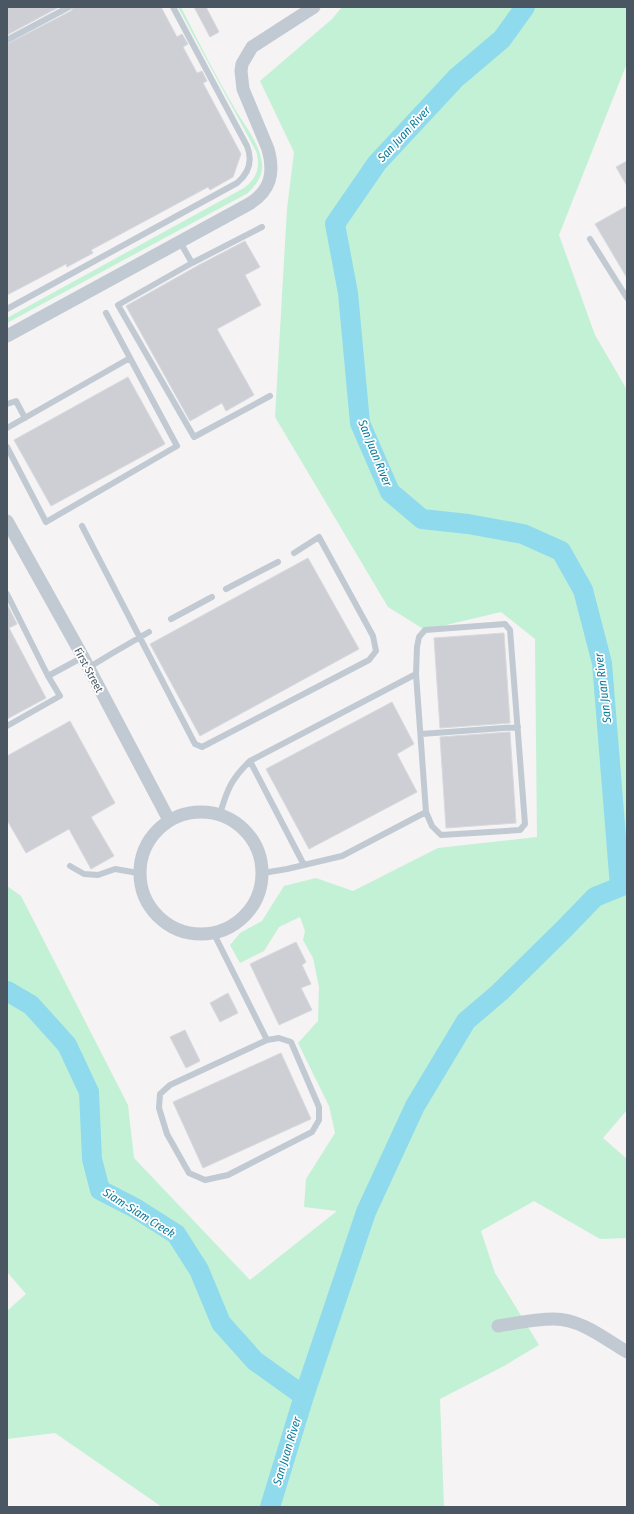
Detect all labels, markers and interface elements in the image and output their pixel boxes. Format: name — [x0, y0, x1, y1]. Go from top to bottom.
water label: San Juan River — [374, 103, 434, 165]
water label: San Juan River — [355, 417, 395, 489]
street label: First Street — [71, 646, 106, 695]
water label: San Juan River — [592, 651, 614, 725]
water label: Siam-Siam Creek — [100, 1185, 178, 1241]
water label: San Juan River — [270, 1414, 304, 1488]

